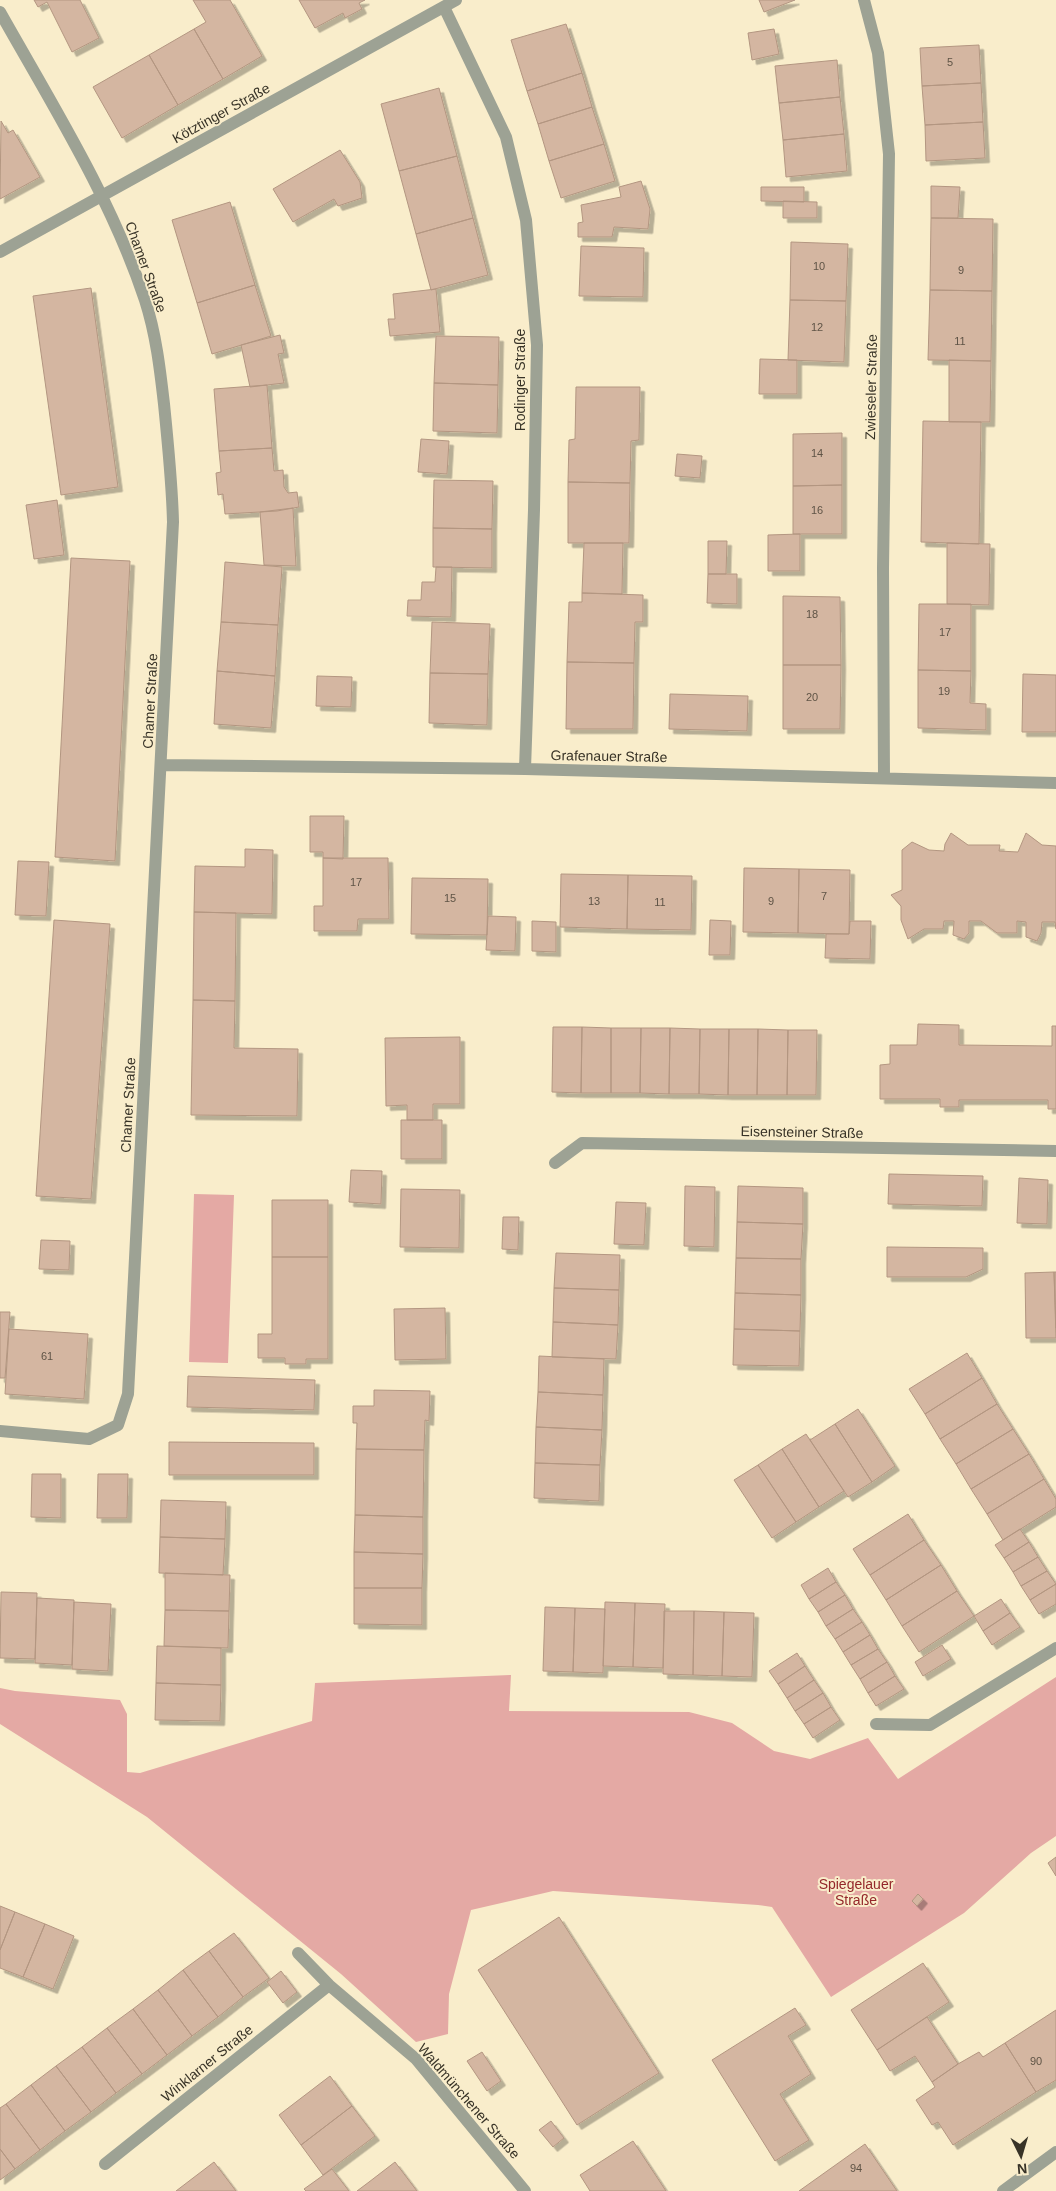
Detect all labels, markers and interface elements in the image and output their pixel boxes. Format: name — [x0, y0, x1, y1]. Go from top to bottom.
house number: 5 — [947, 56, 953, 68]
street label: Kötztinger Straße — [169, 79, 273, 146]
street label: Chamer Straße — [122, 219, 170, 315]
house number: 10 — [813, 260, 825, 272]
house number: 9 — [958, 264, 964, 276]
house number: 12 — [811, 321, 823, 333]
street label: Rodinger Straße — [512, 328, 528, 431]
street label: Zwieseler Straße — [862, 334, 880, 440]
house number: 11 — [954, 335, 966, 347]
house number: 14 — [811, 447, 823, 459]
house number: 16 — [811, 504, 823, 516]
house number: 18 — [806, 608, 818, 620]
house number: 17 — [939, 626, 951, 638]
street label: Chamer Straße — [140, 653, 161, 749]
house number: 19 — [938, 685, 950, 697]
house number: 20 — [806, 691, 818, 703]
street label: Grafenauer Straße — [551, 747, 668, 765]
house number: 17 — [350, 876, 362, 888]
house number: 7 — [821, 890, 827, 902]
house number: 15 — [444, 892, 456, 904]
house number: 13 — [588, 895, 600, 907]
house number: 9 — [768, 895, 774, 907]
house number: 11 — [654, 896, 666, 908]
street label: Chamer Straße — [118, 1057, 139, 1153]
street label: Eisensteiner Straße — [740, 1123, 864, 1141]
house number: 61 — [41, 1350, 53, 1362]
park label: Spiegelauer Straße — [819, 1876, 894, 1908]
street label: Winklarner Straße — [158, 2021, 256, 2105]
street label: Waldmünchener Straße — [415, 2040, 524, 2162]
house number: 90 — [1030, 2055, 1042, 2067]
north arrow — [996, 2131, 1046, 2181]
text: N — [1016, 2161, 1028, 2177]
house number: 94 — [850, 2162, 862, 2174]

